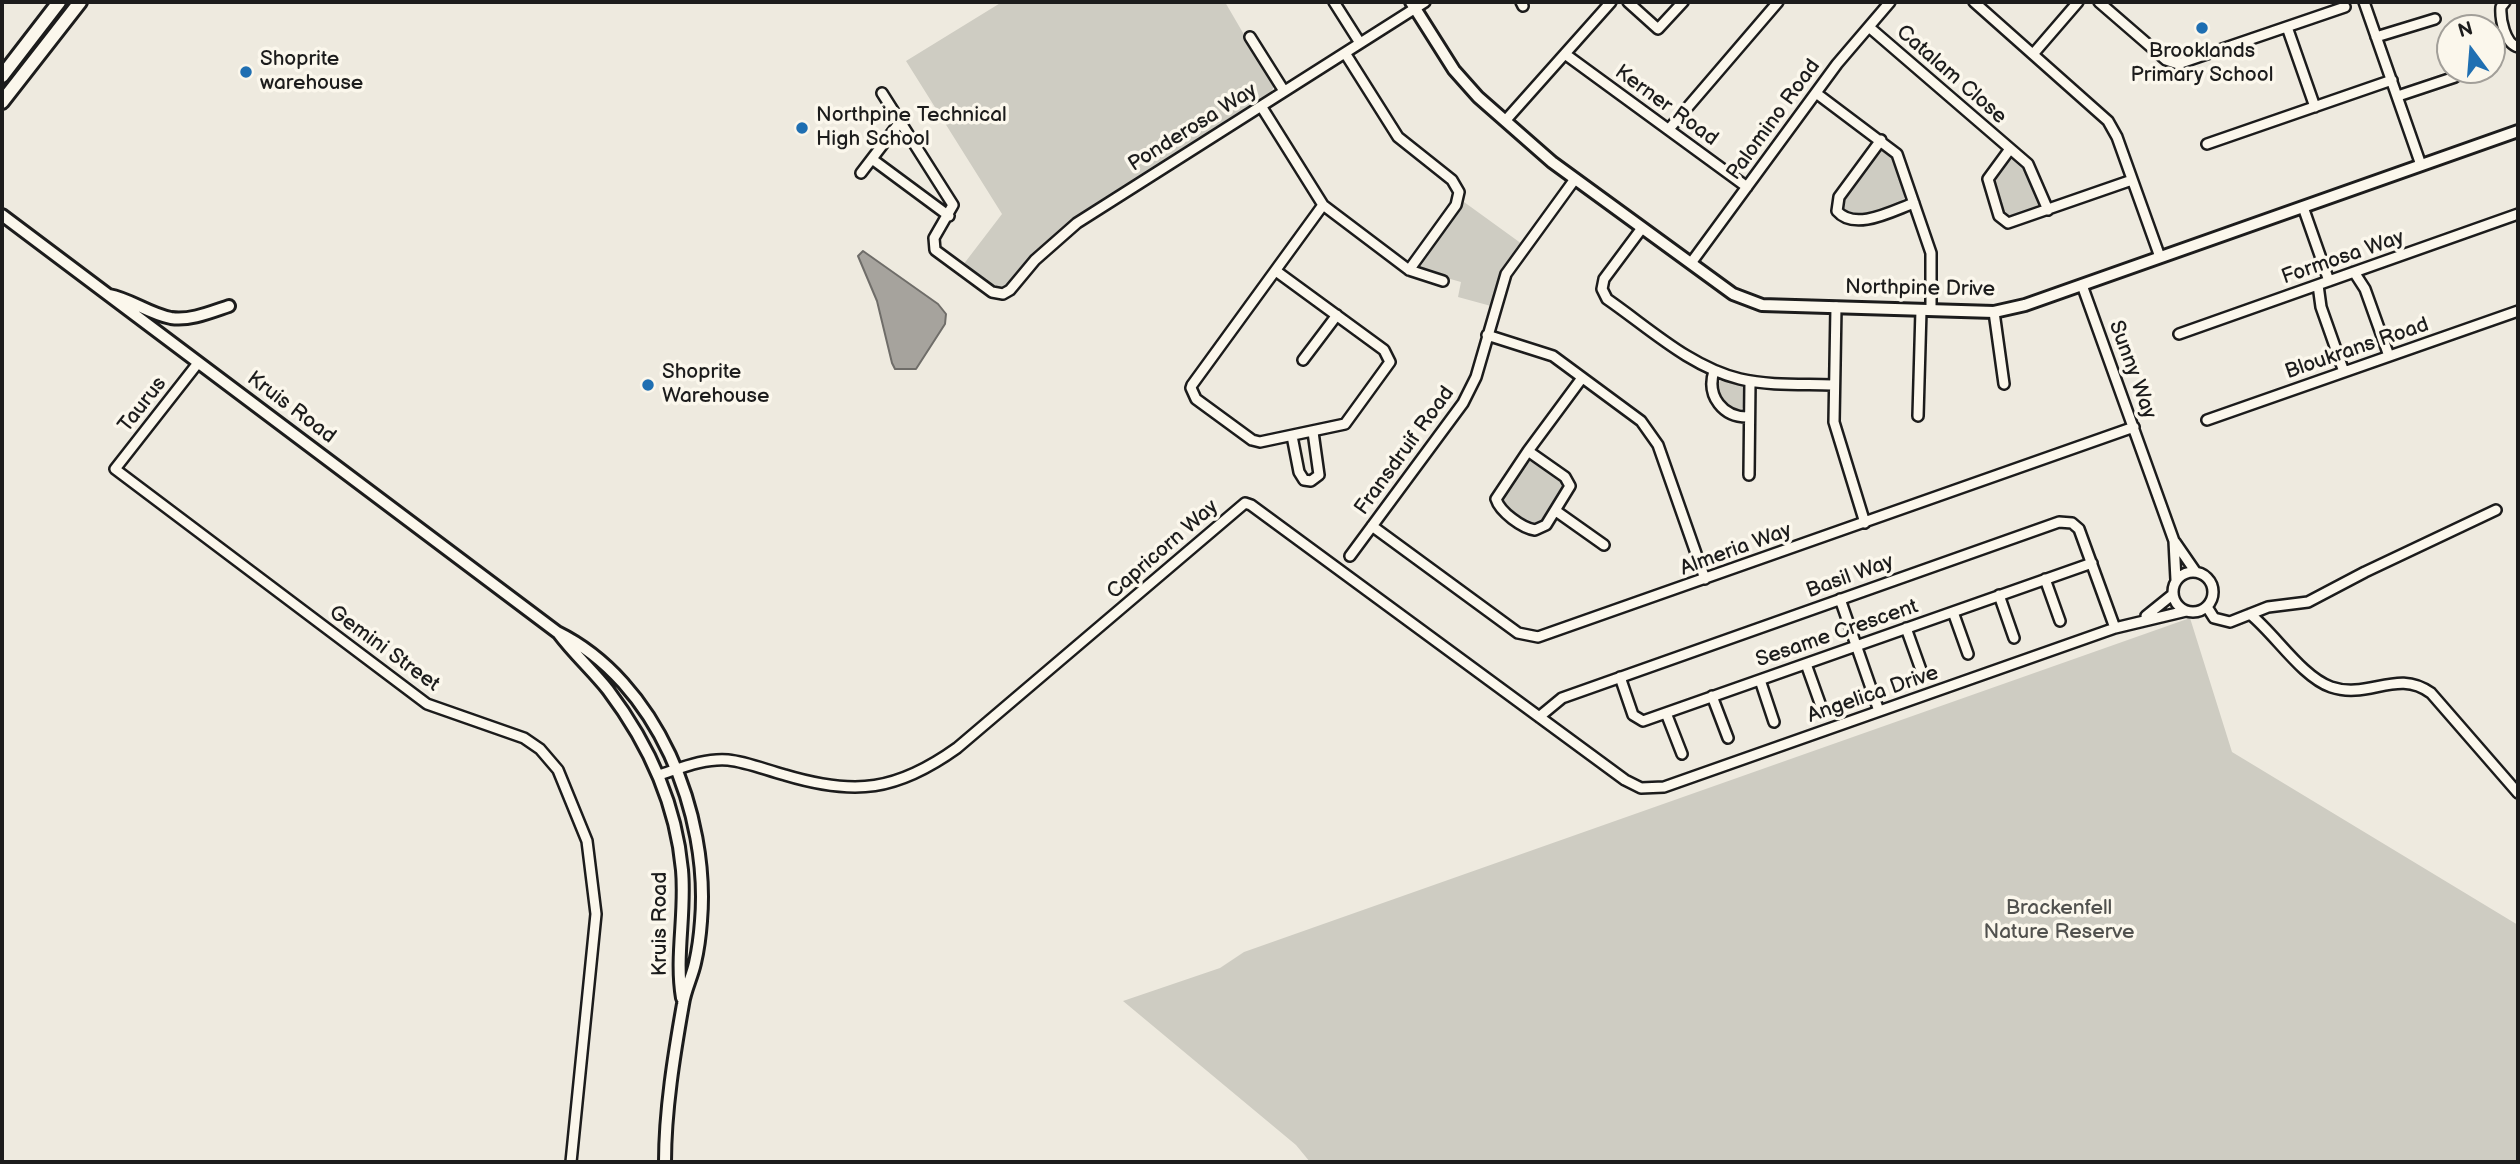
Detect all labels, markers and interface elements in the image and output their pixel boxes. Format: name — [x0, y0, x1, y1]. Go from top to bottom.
north arrow — [2436, 14, 2506, 84]
text: N — [2456, 17, 2476, 43]
street label: Catalam Close — [1891, 20, 2011, 130]
marker: Brooklands Primary School — [2194, 20, 2210, 36]
place label: Brooklands Primary School — [2131, 39, 2273, 89]
place label: Shoprite warehouse — [260, 47, 363, 97]
street label: Palomino Road — [1722, 55, 1826, 185]
street label: Kerner Road — [1609, 60, 1723, 152]
marker: Shoprite warehouse — [238, 64, 254, 80]
street label: Ponderosa Way — [1124, 78, 1262, 178]
place label: Northpine Technical High School — [816, 103, 1007, 153]
marker: Northpine Technical High School — [794, 120, 810, 136]
street label: Formosa Way — [2278, 225, 2408, 291]
street label: Northpine Drive — [1845, 275, 1995, 303]
street label: Bloukrans Road — [2282, 313, 2432, 385]
street label: Sunny Way — [2103, 317, 2161, 423]
place label: Shoprite Warehouse — [662, 360, 769, 410]
street label: Kruis Road — [242, 366, 340, 450]
street label: Taurus — [113, 372, 173, 438]
marker: Shoprite Warehouse — [640, 377, 656, 393]
street label: Fransdruif Road — [1350, 382, 1460, 520]
street label: Capricorn Way — [1102, 495, 1224, 605]
street label: Almeria Way — [1677, 518, 1795, 582]
street label: Basil Way — [1803, 550, 1897, 604]
street label: Sesame Crescent — [1753, 594, 1921, 674]
street label: Gemini Street — [324, 600, 444, 698]
street label: Angelica Drive — [1804, 661, 1942, 729]
street label: Kruis Road — [648, 872, 674, 976]
park label: Brackenfell Nature Reserve — [1983, 896, 2135, 946]

